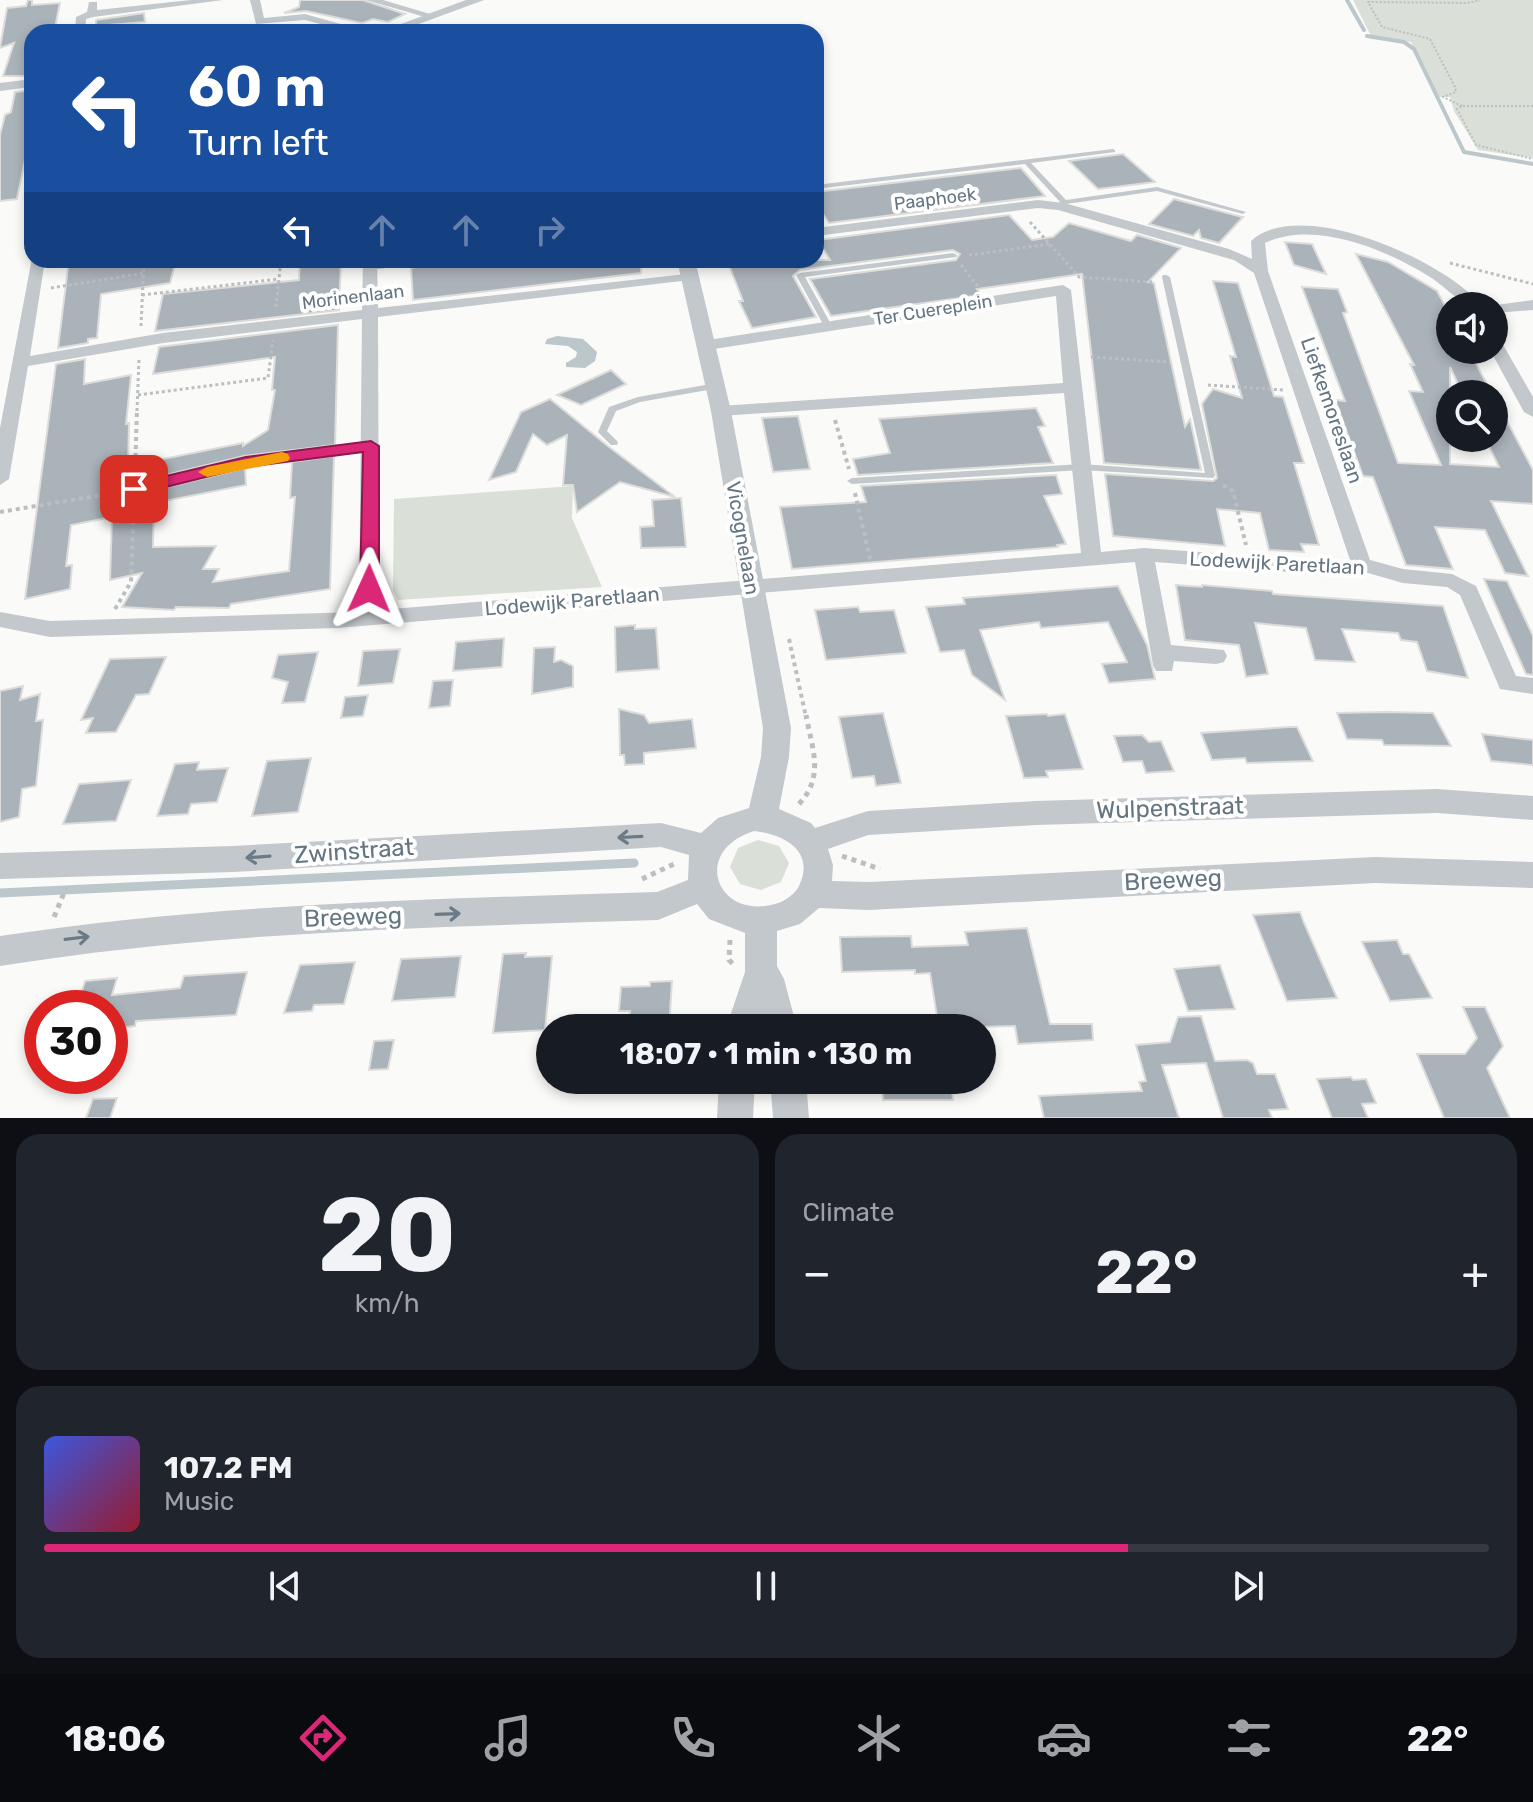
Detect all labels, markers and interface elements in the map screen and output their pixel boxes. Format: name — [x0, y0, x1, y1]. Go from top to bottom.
text: 60 m — [188, 54, 326, 120]
icon: left — [56, 56, 160, 160]
text: Turn left — [188, 121, 329, 164]
street label: Paaphoek — [893, 183, 978, 215]
icon: left — [276, 208, 320, 252]
icon: ahead — [360, 208, 404, 252]
icon: ahead — [444, 208, 488, 252]
icon: right — [528, 208, 572, 252]
street label: Morinenlaan — [301, 280, 405, 314]
street label: Ter Cuereplein — [872, 290, 994, 330]
map controls — [1436, 292, 1508, 452]
button: sound — [1436, 292, 1508, 364]
street label: Liefkemoreslaan — [1296, 334, 1368, 486]
button: search — [1436, 380, 1508, 452]
pin — [100, 455, 168, 523]
icon: arrive — [112, 467, 156, 511]
street label: Vicognelaan — [721, 479, 765, 597]
street label: Lodewijk Paretlaan — [1189, 546, 1365, 580]
position arrow — [327, 547, 411, 631]
street label: Lodewijk Paretlaan — [484, 581, 660, 621]
street label: Wulpenstraat — [1096, 791, 1244, 825]
one-way arrow — [617, 829, 644, 844]
street label: Zwinstraat — [293, 833, 415, 869]
one-way arrow — [245, 850, 272, 865]
street label: Breeweg — [1123, 863, 1223, 897]
street label: Breeweg — [303, 901, 403, 933]
one-way arrow — [434, 906, 461, 921]
one-way arrow — [63, 931, 90, 946]
speed limit sign: 30 — [24, 990, 128, 1094]
text: 18:07 · 1 min · 130 m — [620, 1036, 912, 1072]
text: 20 — [318, 1174, 456, 1297]
text: Climate — [803, 1197, 895, 1228]
text: 22° — [1095, 1237, 1198, 1308]
text: − — [803, 1247, 831, 1299]
text: + — [1462, 1247, 1489, 1299]
text: km/h — [355, 1288, 420, 1319]
text: 107.2 FM — [164, 1450, 293, 1486]
text: Music — [164, 1486, 234, 1517]
icon: previous — [263, 1564, 307, 1608]
icon: pause — [744, 1564, 788, 1608]
icon: next — [1226, 1564, 1270, 1608]
icon: directions — [295, 1710, 351, 1766]
icon: music — [480, 1710, 536, 1766]
icon: phone — [665, 1710, 721, 1766]
icon: climate — [851, 1710, 907, 1766]
icon: car — [1036, 1710, 1092, 1766]
icon: filters — [1221, 1710, 1277, 1766]
text: 18:06 — [65, 1717, 165, 1760]
text: 22° — [1407, 1717, 1468, 1760]

